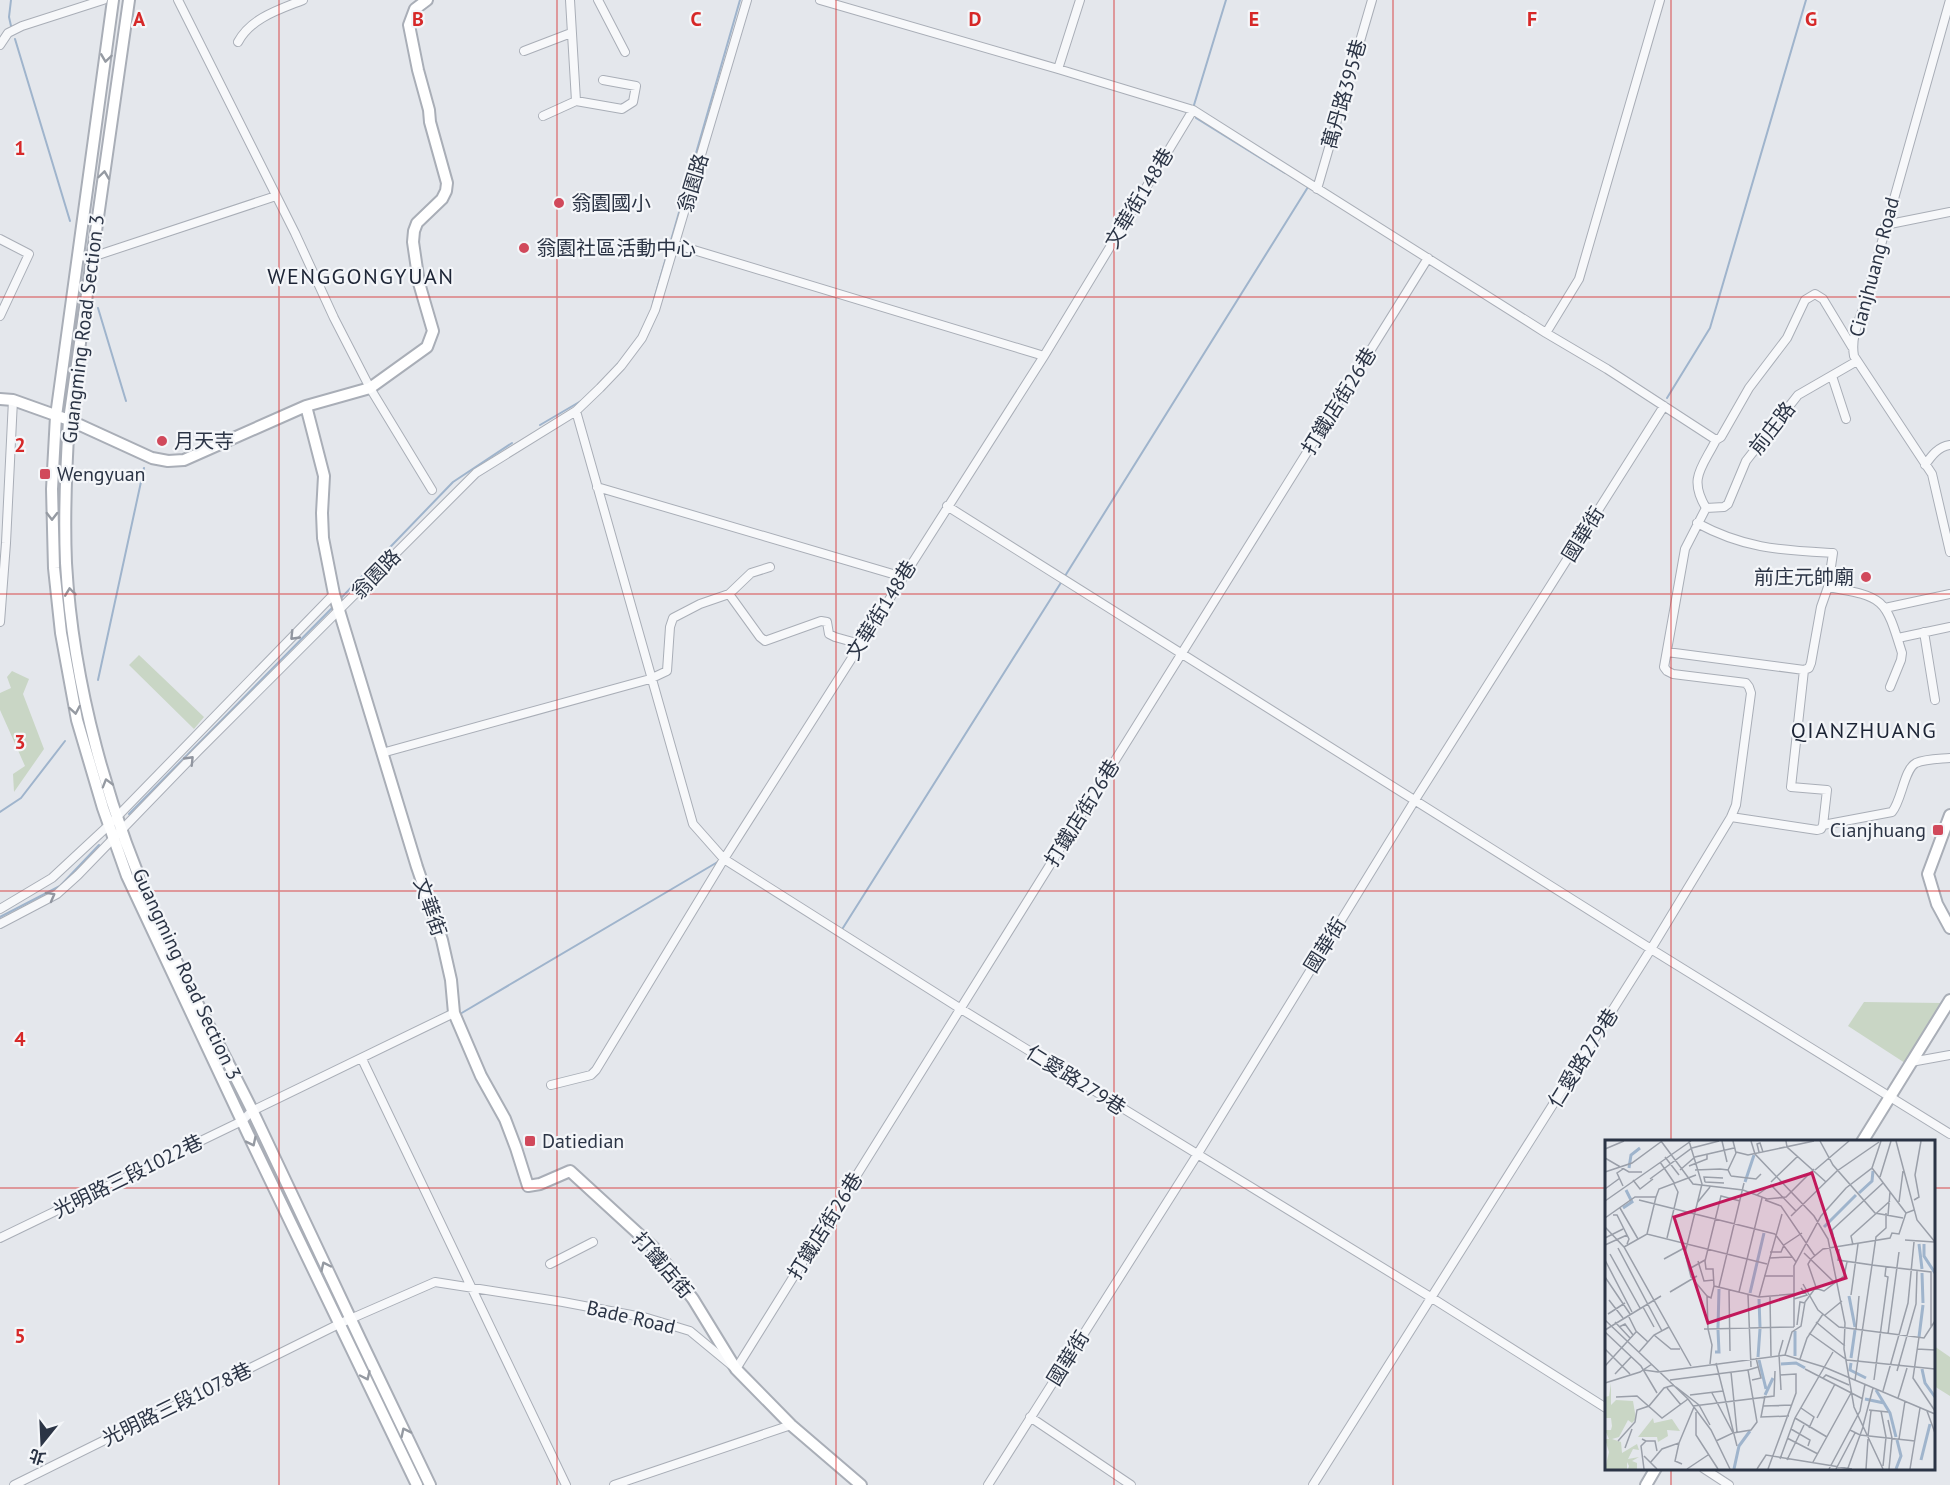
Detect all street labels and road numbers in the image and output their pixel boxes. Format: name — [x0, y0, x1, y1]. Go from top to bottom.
street label: 萬丹路395巷 — [1316, 36, 1372, 152]
street label: 文華街148巷 — [1099, 143, 1179, 253]
street label: 翁園路 — [672, 151, 714, 215]
street label: Cianjhuang Road — [1843, 194, 1905, 340]
street label: Guangming Road Section 3 — [56, 213, 110, 445]
street label: 打鐵店街26巷 — [1296, 342, 1382, 460]
street label: 前庄路 — [1743, 396, 1801, 460]
street label: 國華街 — [1556, 502, 1610, 566]
street label: 翁園路 — [346, 543, 406, 605]
street label: 文華街148巷 — [840, 555, 922, 665]
street label: 打鐵店街26巷 — [1039, 754, 1125, 872]
street label: Guangming Road Section 3 — [127, 864, 247, 1084]
street label: 文華街 — [408, 874, 452, 940]
street label: 國華街 — [1298, 913, 1352, 977]
street label: 仁愛路279巷 — [1542, 1003, 1624, 1113]
street label: 仁愛路279巷 — [1021, 1039, 1131, 1121]
street label: 光明路三段1022巷 — [49, 1128, 207, 1224]
street label: 打鐵店街26巷 — [782, 1167, 868, 1285]
street label: 打鐵店街 — [627, 1226, 699, 1304]
street label: Bade Road — [584, 1294, 678, 1340]
street label: 國華街 — [1041, 1326, 1095, 1390]
street label: 光明路三段1078巷 — [98, 1356, 256, 1452]

